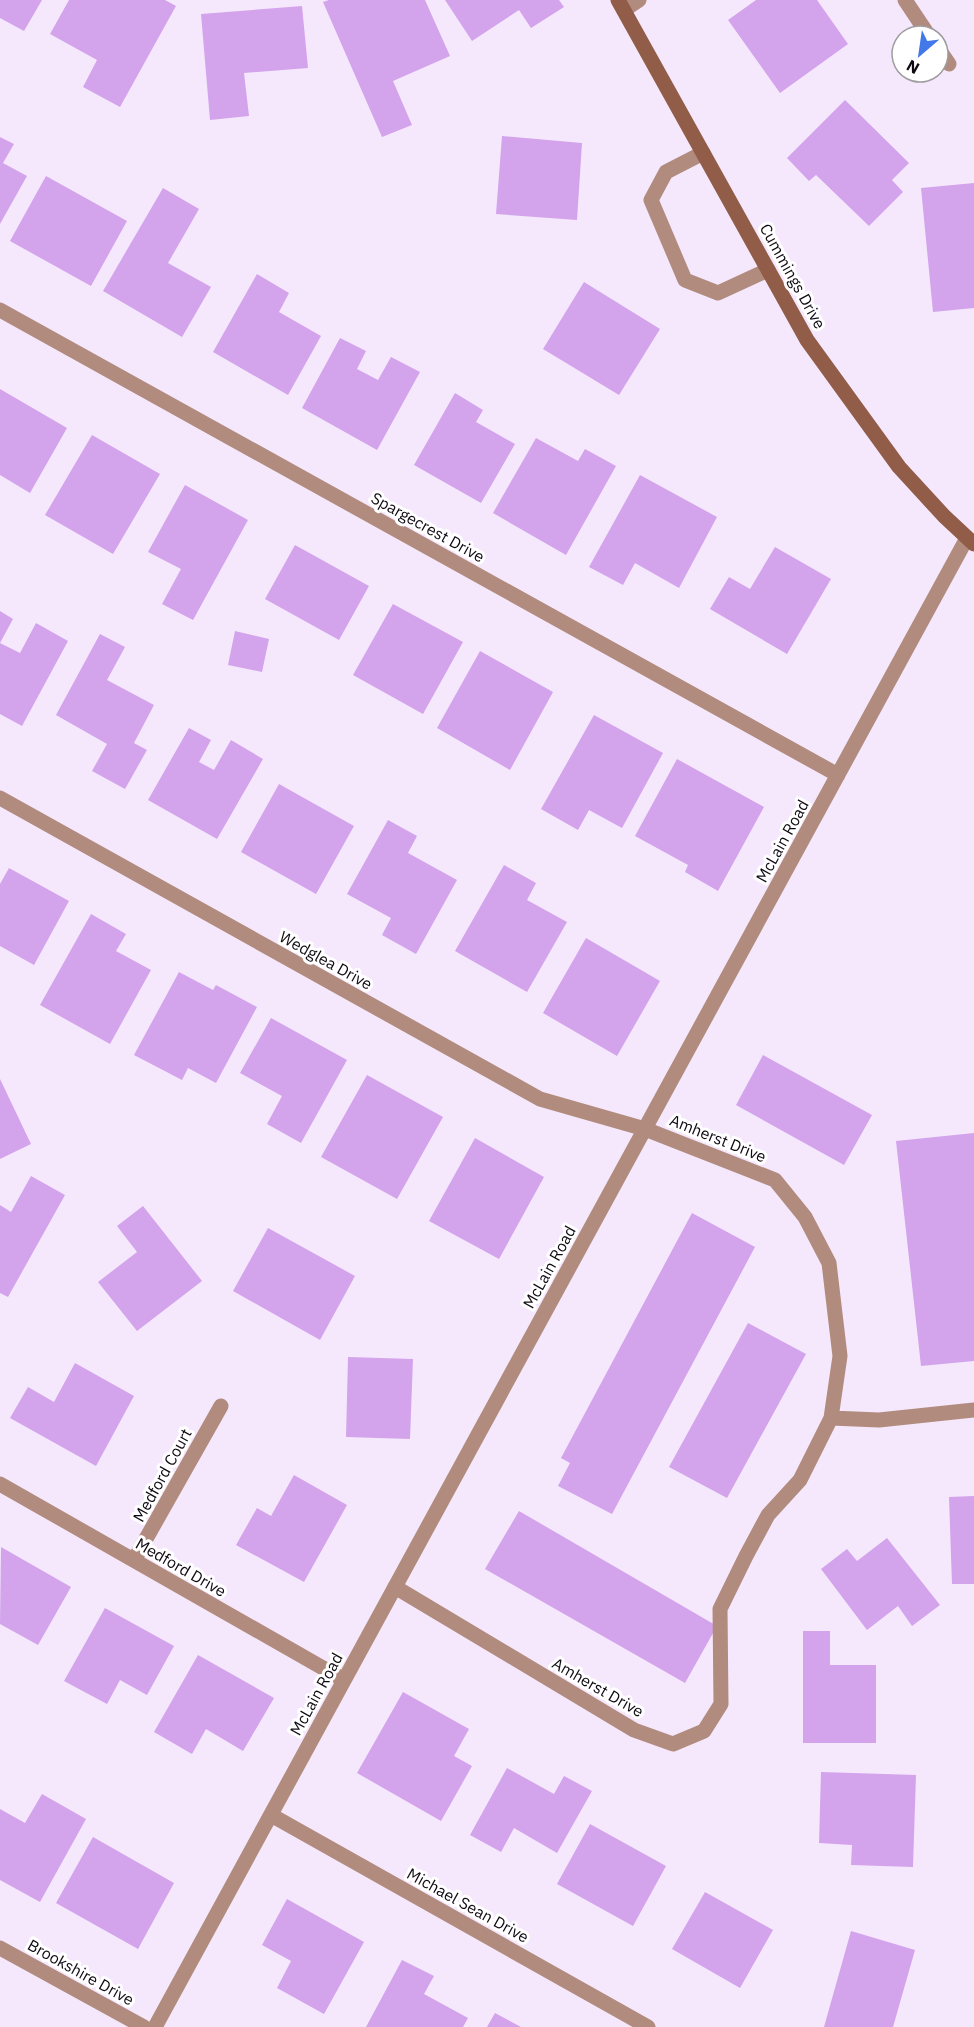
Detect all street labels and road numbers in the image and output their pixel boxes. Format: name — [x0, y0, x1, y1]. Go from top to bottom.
street label: Cummings Drive — [756, 220, 830, 332]
street label: Spargecrest Drive — [368, 488, 488, 567]
street label: McLain Road — [751, 796, 813, 886]
street label: Wedglea Drive — [276, 926, 376, 994]
street label: Amherst Drive — [667, 1110, 769, 1166]
street label: McLain Road — [518, 1222, 580, 1312]
street label: Medford Court — [128, 1425, 196, 1525]
street label: Medford Drive — [132, 1533, 230, 1601]
street label: McLain Road — [285, 1649, 347, 1739]
street label: Amherst Drive — [549, 1653, 647, 1721]
street label: Michael Sean Drive — [404, 1863, 533, 1947]
street label: Brookshire Drive — [24, 1934, 138, 2010]

